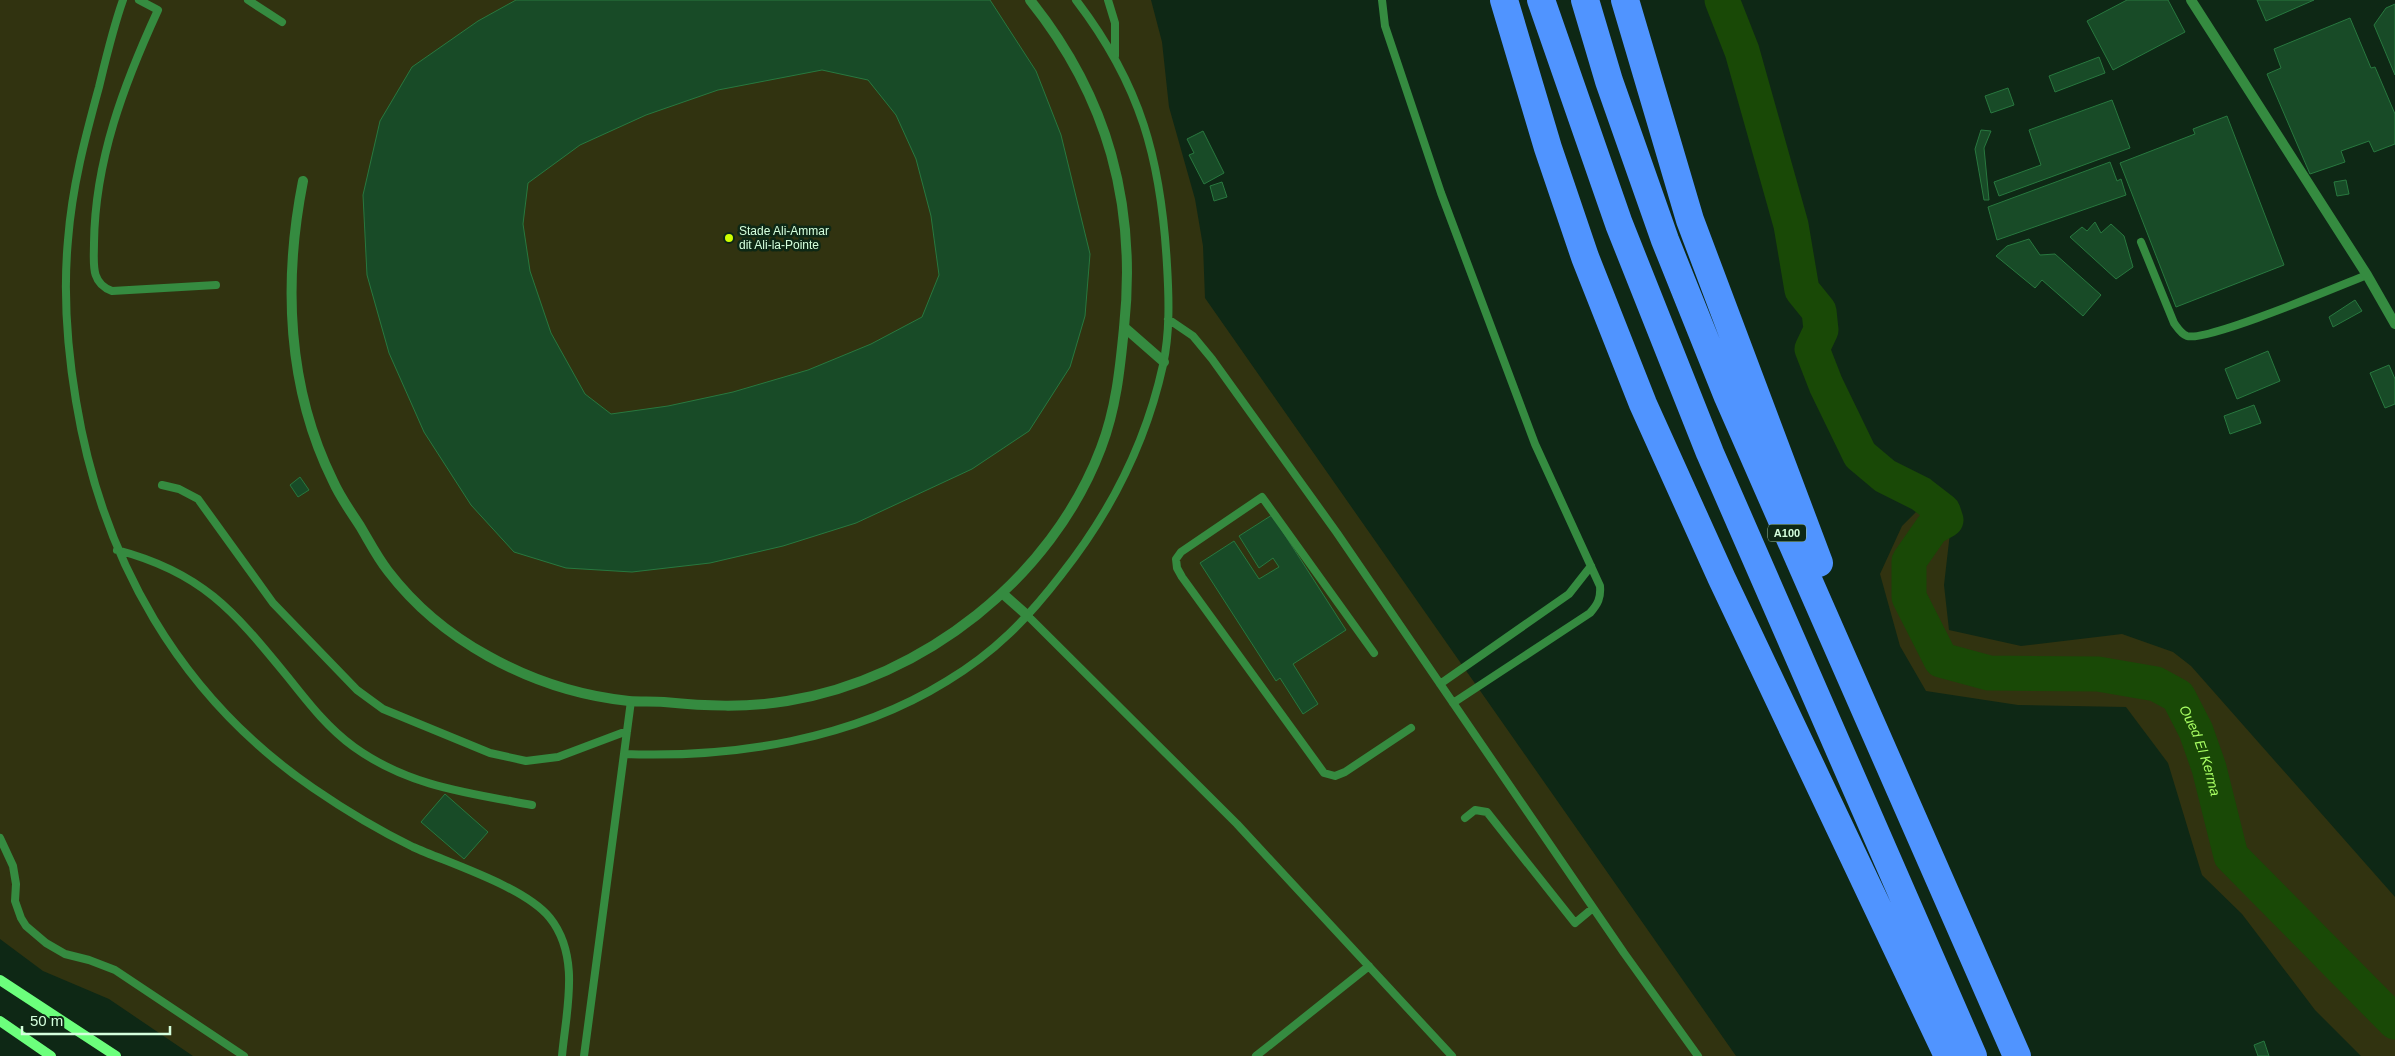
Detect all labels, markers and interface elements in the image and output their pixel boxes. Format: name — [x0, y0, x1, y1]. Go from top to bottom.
place label: Stade Ali-Ammar dit Ali-la-Pointe — [739, 224, 829, 252]
marker: Stade Ali-Ammar dit Ali-la-Pointe — [723, 232, 735, 244]
road number: A100 — [1768, 524, 1806, 542]
water label: Oued El Kerma — [2176, 702, 2224, 798]
scale bar — [22, 1004, 170, 1036]
text: 50 m — [30, 1012, 63, 1029]

